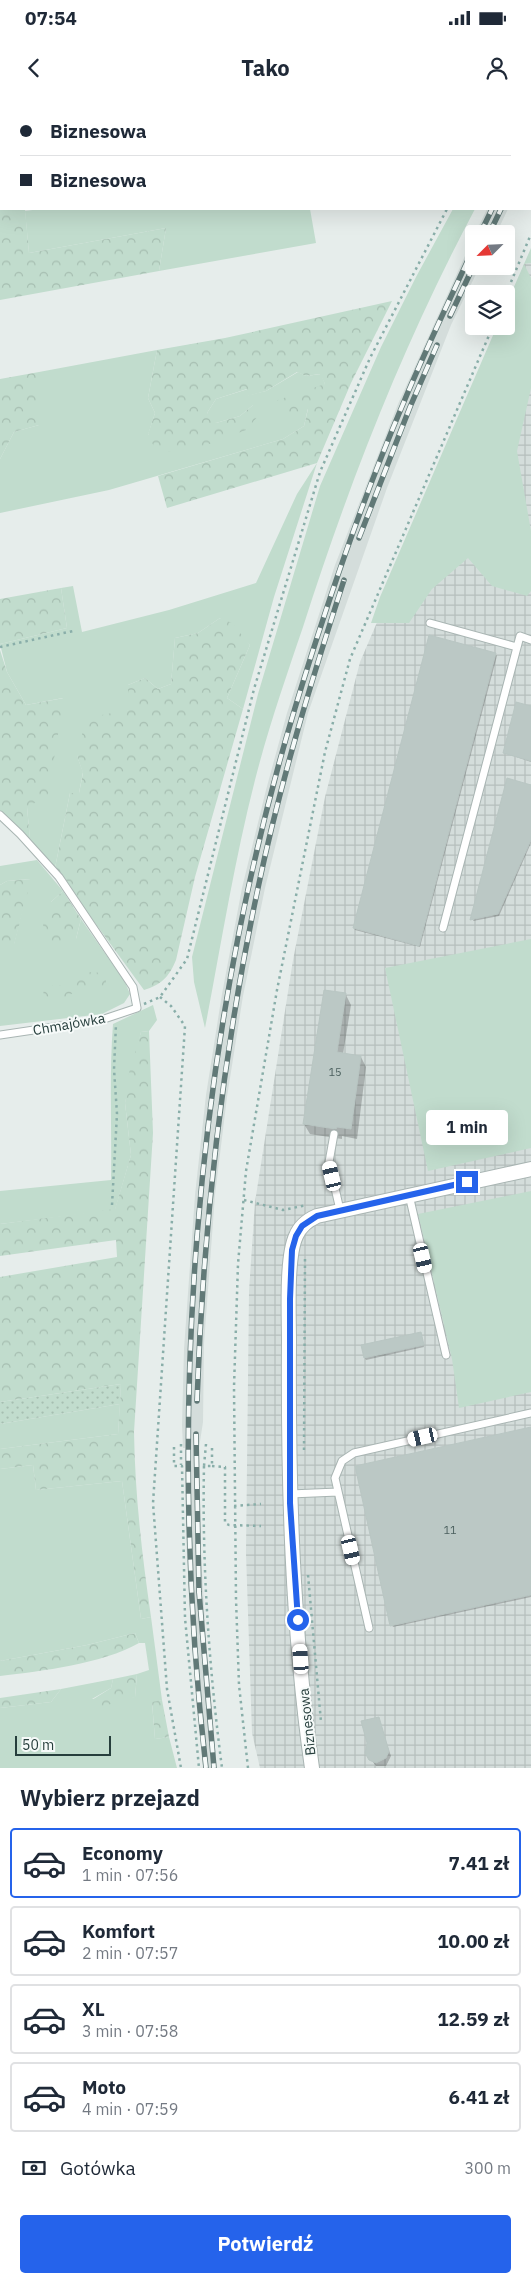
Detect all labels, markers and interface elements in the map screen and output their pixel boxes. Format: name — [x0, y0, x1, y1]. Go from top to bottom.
text: 07:54 — [25, 6, 77, 30]
text: Tako — [241, 53, 290, 82]
icon: back — [20, 54, 48, 82]
icon: person — [483, 54, 511, 82]
text: Biznesowa — [50, 119, 147, 143]
text: Biznesowa — [50, 168, 147, 192]
north arrow — [465, 225, 515, 275]
map controls — [465, 225, 515, 335]
button: layers — [465, 285, 515, 335]
street label: Chmajówka — [31, 1009, 107, 1039]
house number: 15 — [328, 1065, 342, 1079]
callout: 1 min — [426, 1110, 508, 1144]
text: 1 min — [446, 1117, 488, 1137]
car — [321, 1160, 342, 1192]
route end — [456, 1171, 478, 1193]
car — [412, 1242, 433, 1274]
car — [406, 1426, 439, 1448]
house number: 11 — [443, 1523, 457, 1537]
car — [340, 1534, 361, 1566]
route start — [287, 1609, 309, 1631]
car — [292, 1644, 309, 1674]
street label: Biznesowa — [294, 1687, 319, 1756]
scale bar — [15, 1733, 111, 1756]
text: 50 m — [22, 1736, 54, 1754]
text: Wybierz przejazd — [20, 1783, 200, 1812]
icon: car — [22, 1841, 67, 1886]
text: Economy — [82, 1841, 163, 1865]
text: 7.41 zł — [449, 1851, 509, 1875]
text: 1 min · 07:56 — [82, 1865, 178, 1885]
icon: car — [22, 1919, 67, 1964]
text: Komfort — [82, 1919, 155, 1943]
text: 10.00 zł — [437, 1929, 509, 1953]
text: 2 min · 07:57 — [82, 1943, 178, 1963]
icon: car — [22, 1997, 67, 2042]
text: XL — [82, 1997, 105, 2021]
text: 12.59 zł — [437, 2007, 509, 2031]
text: 3 min · 07:58 — [82, 2021, 178, 2041]
icon: car — [22, 2075, 67, 2120]
text: Moto — [82, 2075, 126, 2099]
text: 6.41 zł — [449, 2085, 509, 2109]
text: 4 min · 07:59 — [82, 2099, 178, 2119]
icon: cash — [20, 2154, 48, 2182]
text: Gotówka — [60, 2156, 136, 2180]
text: 300 m — [464, 2158, 511, 2178]
button: Potwierdź — [20, 2215, 511, 2273]

